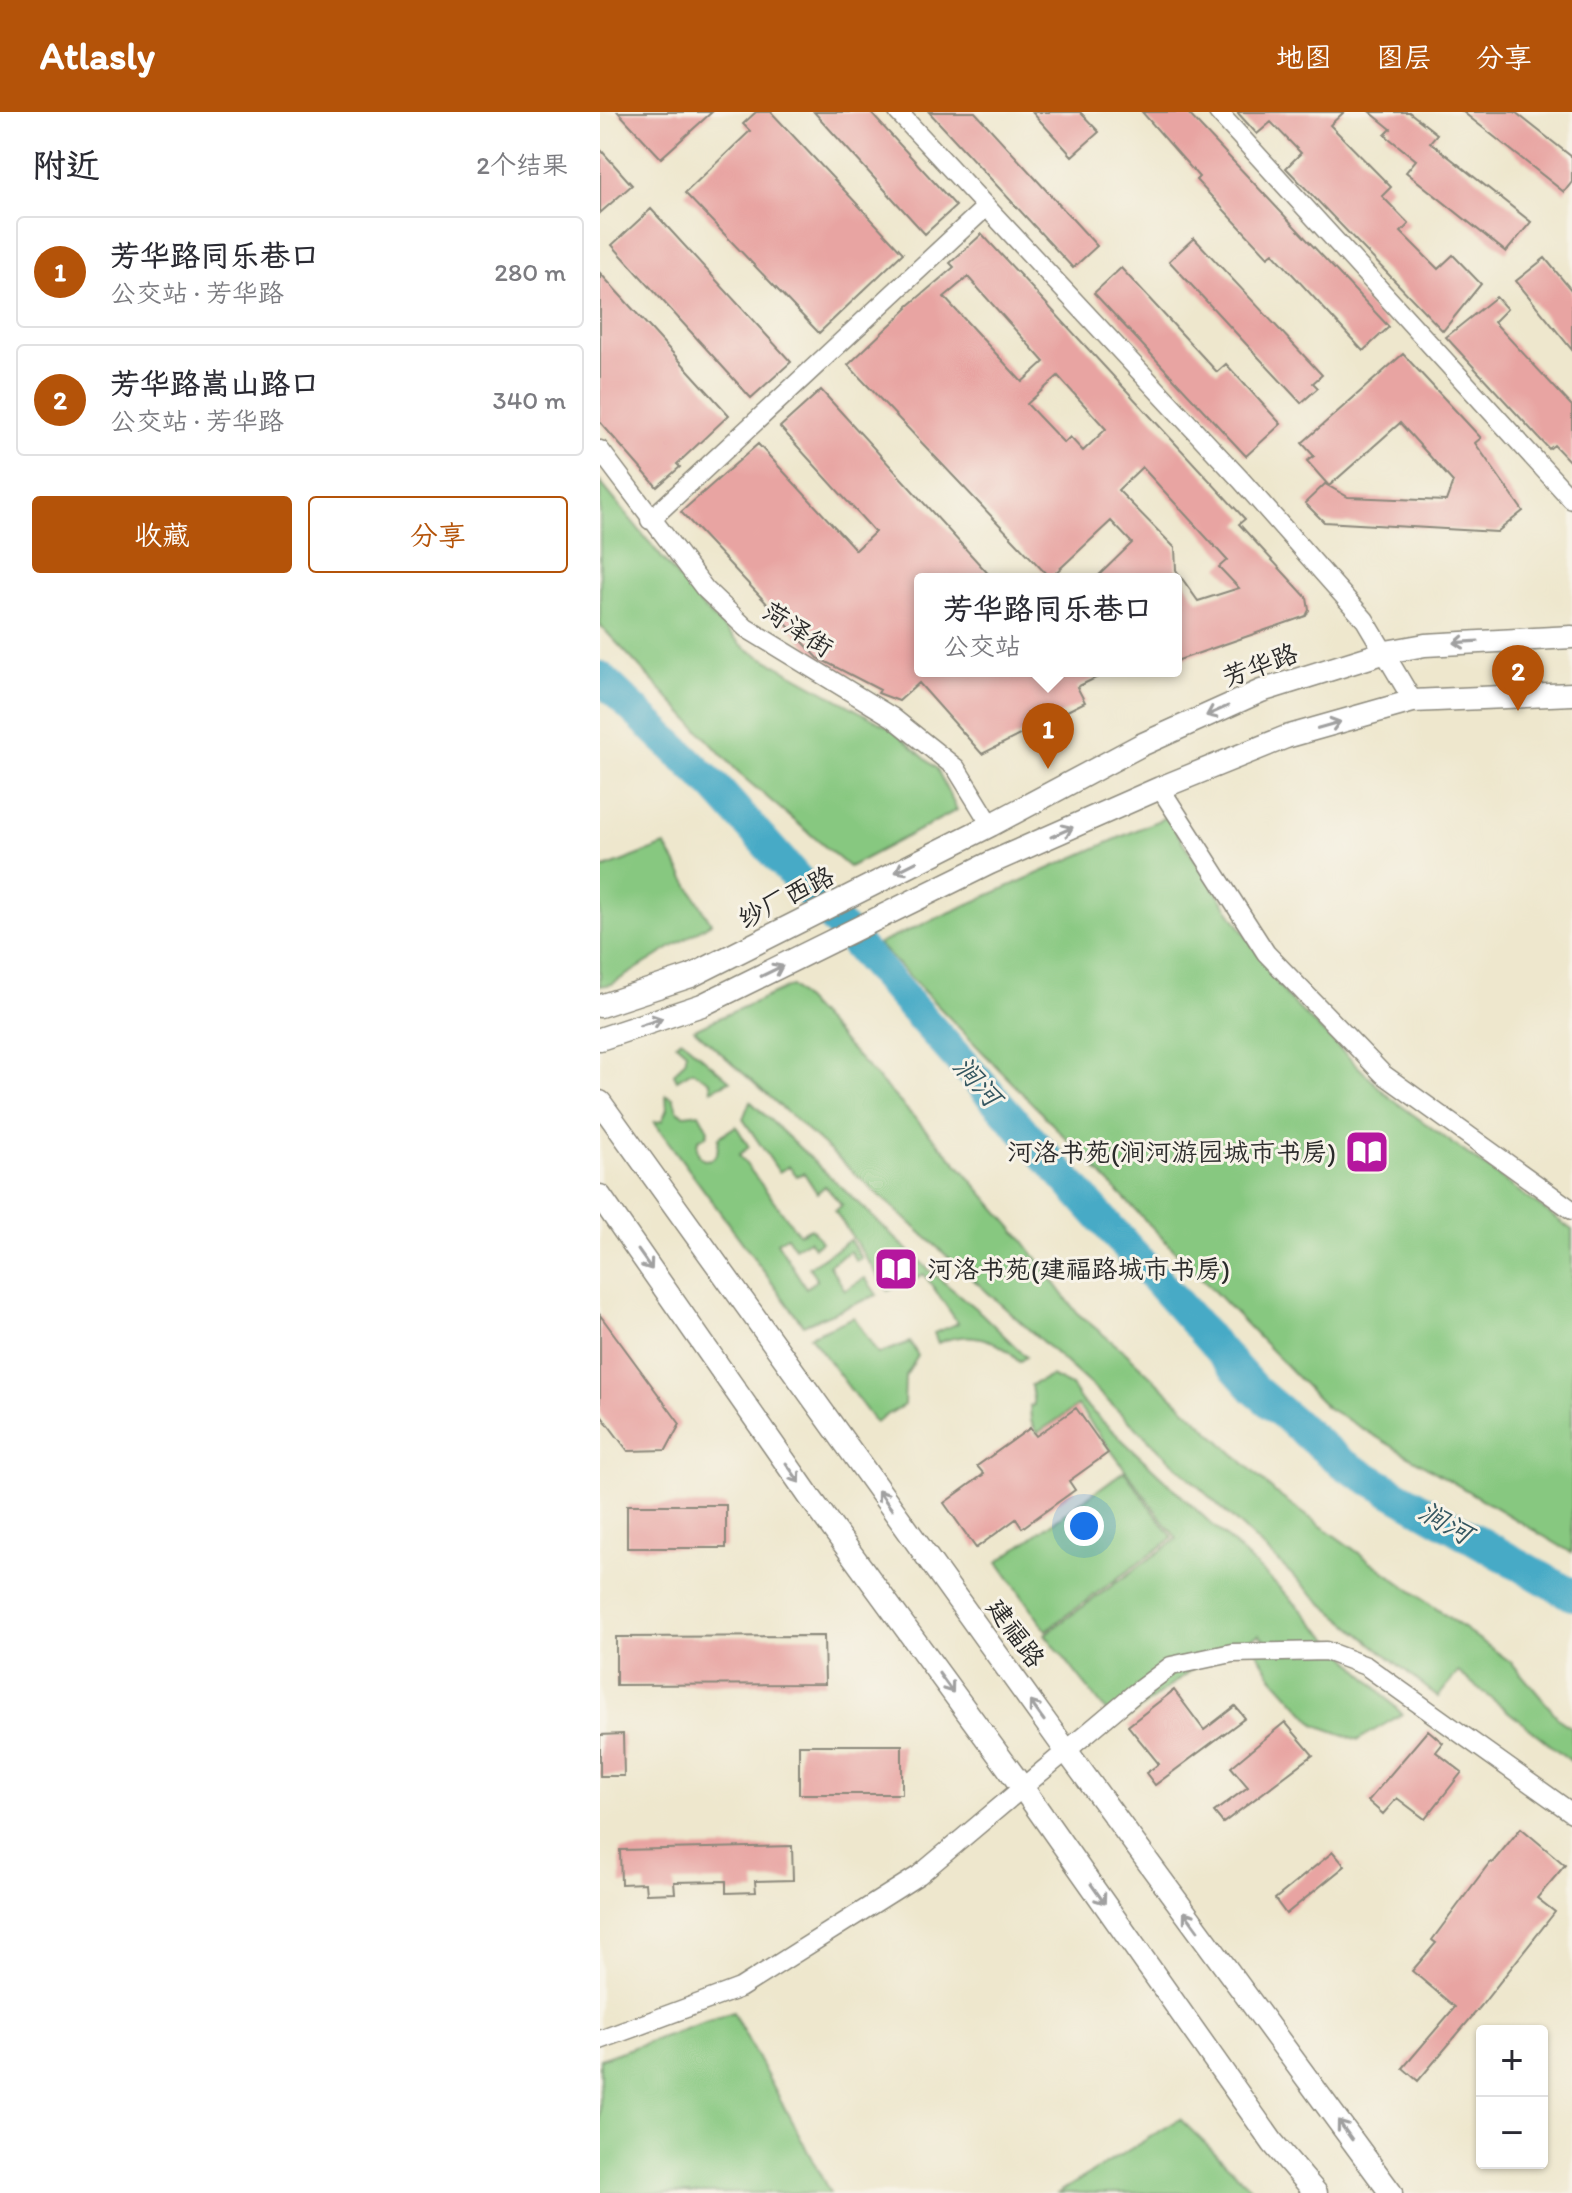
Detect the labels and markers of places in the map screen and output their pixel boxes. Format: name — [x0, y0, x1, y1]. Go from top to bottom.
pin: 2 — [1492, 645, 1544, 711]
pin: 1 — [1022, 703, 1074, 769]
library icon: 河洛书苑(涧河游园城市书房) — [1343, 1128, 1391, 1176]
place label: 河洛书苑(涧河游园城市书房) — [1007, 1136, 1336, 1168]
library icon: 河洛书苑(建福路城市书房) — [872, 1245, 920, 1293]
place label: 河洛书苑(建福路城市书房) — [927, 1253, 1230, 1285]

